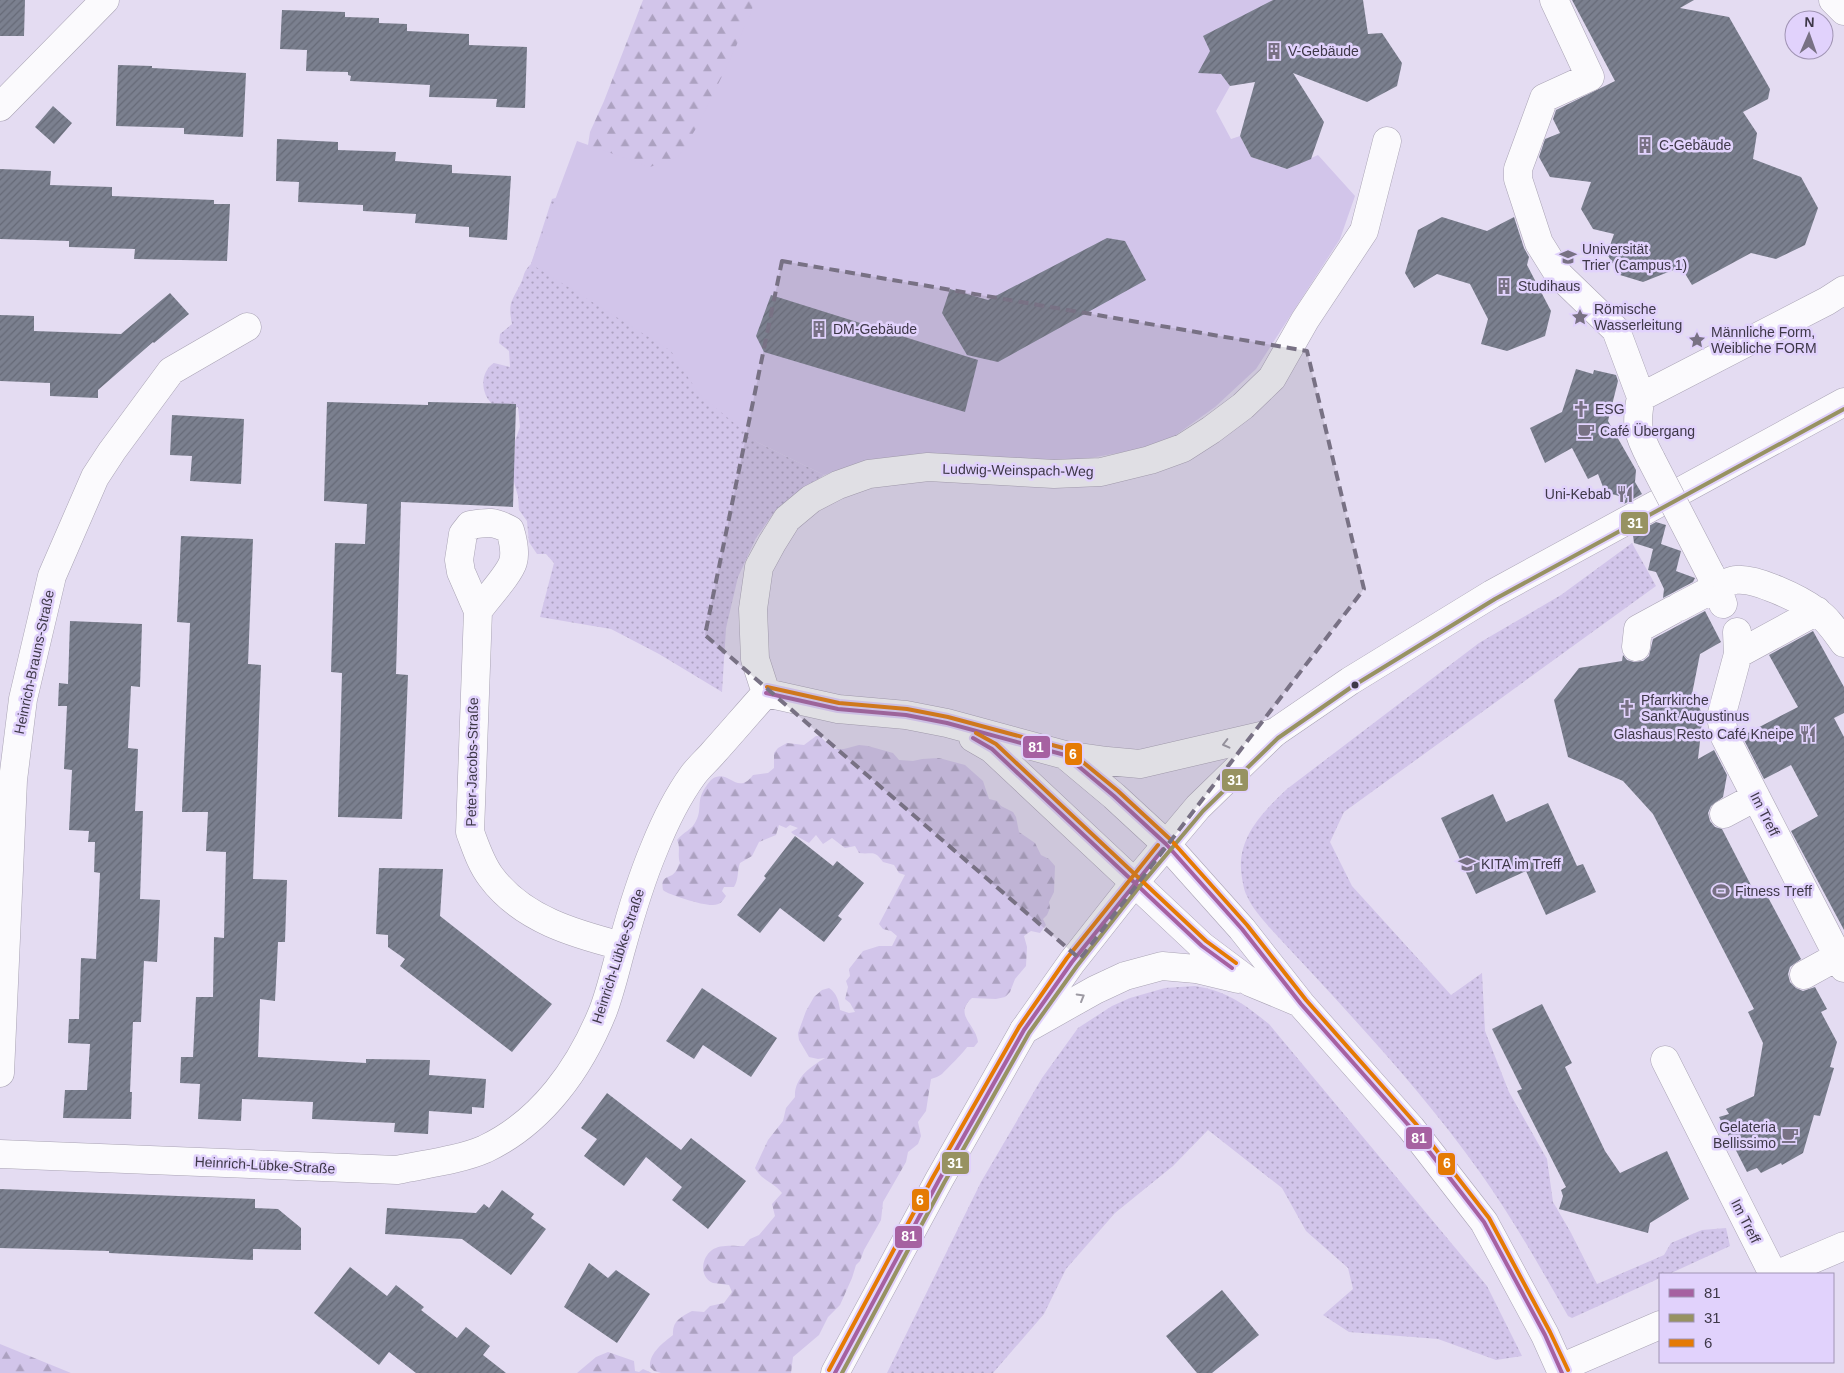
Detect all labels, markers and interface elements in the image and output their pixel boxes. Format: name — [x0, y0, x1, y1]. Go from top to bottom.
north arrow — [1784, 10, 1834, 60]
text: N — [1804, 14, 1815, 30]
building icon: V-Gebäude — [1264, 41, 1284, 61]
place label: V-Gebäude — [1288, 43, 1359, 59]
building icon: C-Gebäude — [1635, 135, 1655, 155]
place label: C-Gebäude — [1659, 137, 1732, 153]
place label: Universität Trier (Campus 1) — [1582, 241, 1687, 273]
school or university icon: Universität Trier (Campus 1) — [1558, 247, 1578, 267]
building icon: Studihaus — [1494, 276, 1514, 296]
place label: Studihaus — [1518, 278, 1580, 294]
place label: Römische Wasserleitung — [1594, 301, 1682, 333]
place icon: Römische Wasserleitung — [1570, 307, 1590, 327]
building icon: DM-Gebäude — [809, 319, 829, 339]
place label: DM-Gebäude — [833, 321, 917, 337]
place label: Männliche Form, Weibliche FORM — [1711, 324, 1817, 356]
place icon: Männliche Form, Weibliche FORM — [1687, 330, 1707, 350]
church icon: ESG — [1571, 399, 1591, 419]
place label: ESG — [1595, 401, 1625, 417]
cafe icon: Café Übergang — [1576, 421, 1596, 441]
place label: Café Übergang — [1600, 422, 1695, 439]
street label: Ludwig-Weinspach-Weg — [942, 461, 1094, 479]
restaurant icon: Uni-Kebab — [1615, 484, 1635, 504]
place label: Uni-Kebab — [1545, 486, 1611, 502]
line badge: 31 — [1620, 511, 1649, 535]
text: 31 — [1627, 515, 1643, 531]
street label: Heinrich-Brauns-Straße — [11, 588, 57, 736]
unlabelled marker — [1350, 680, 1360, 690]
place label: Pfarrkirche Sankt Augustinus — [1641, 692, 1749, 724]
street label: Peter-Jacobs-Straße — [463, 697, 481, 827]
church icon: Pfarrkirche Sankt Augustinus — [1617, 698, 1637, 718]
restaurant icon: Glashaus Resto Café Kneipe — [1798, 724, 1818, 744]
place label: Glashaus Resto Café Kneipe — [1613, 726, 1794, 742]
line badge: 81 — [1022, 735, 1051, 759]
one-way arrow — [1222, 738, 1231, 749]
text: 81 — [1028, 739, 1044, 755]
line badge: 6 — [1064, 742, 1083, 766]
text: 6 — [1069, 746, 1077, 762]
line badge: 31 — [1221, 768, 1249, 792]
text: 31 — [1227, 772, 1243, 788]
street label: Im Treff — [1747, 789, 1783, 839]
school or university icon: KITA im Treff — [1457, 854, 1477, 874]
place label: KITA im Treff — [1481, 856, 1561, 872]
sports icon: Fitness Treff — [1711, 881, 1731, 901]
place label: Fitness Treff — [1735, 883, 1812, 899]
street label: Heinrich-Lübke-Straße — [589, 886, 647, 1025]
one-way arrow — [1076, 994, 1085, 1004]
place label: Gelateria Bellissimo — [1713, 1119, 1776, 1151]
cafe icon: Gelateria Bellissimo — [1780, 1125, 1800, 1145]
line badge: 81 — [1405, 1126, 1433, 1150]
text: 81 — [1411, 1130, 1427, 1146]
line badge: 31 — [941, 1151, 970, 1175]
line badge: 6 — [1437, 1152, 1456, 1176]
street label: Heinrich-Lübke-Straße — [194, 1153, 336, 1177]
text: 31 — [947, 1155, 963, 1171]
text: 6 — [1443, 1155, 1451, 1171]
line badge: 6 — [911, 1188, 930, 1212]
text: 6 — [916, 1192, 924, 1208]
street label: Im Treff — [1728, 1196, 1764, 1246]
line badge: 81 — [894, 1225, 923, 1249]
text: 81 — [901, 1228, 917, 1244]
legend — [1659, 1273, 1834, 1363]
text: 81 — [1704, 1284, 1721, 1301]
text: 31 — [1704, 1309, 1721, 1326]
text: 6 — [1704, 1334, 1712, 1351]

